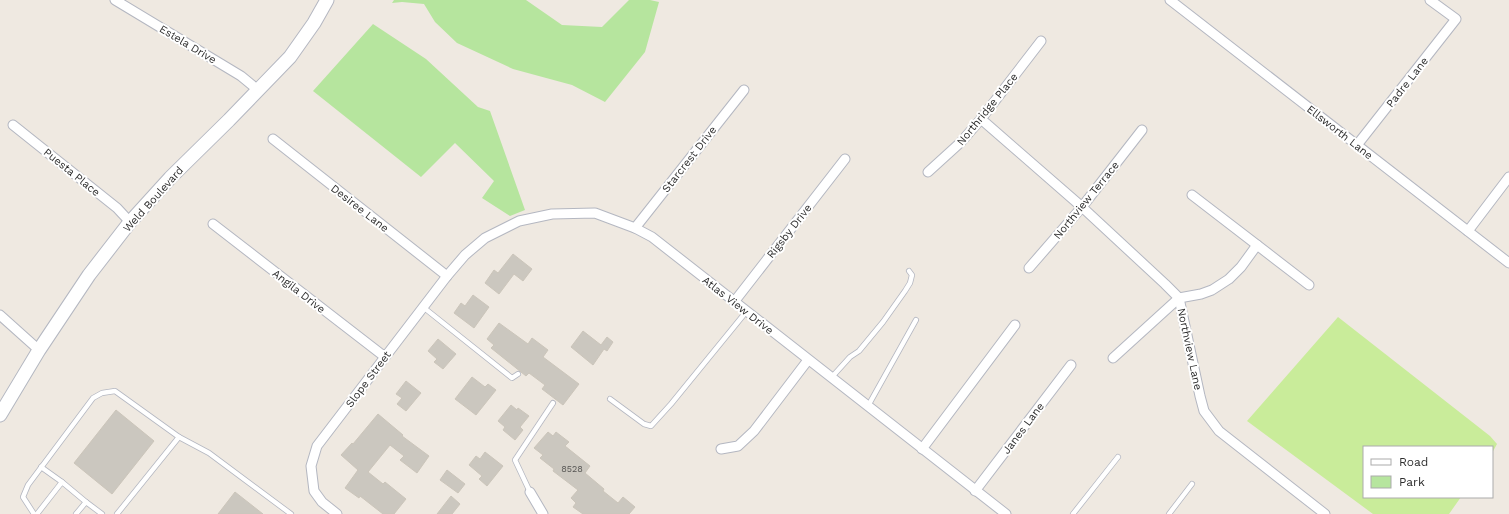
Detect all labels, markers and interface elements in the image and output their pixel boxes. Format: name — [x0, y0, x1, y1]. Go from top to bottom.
street label: Estela Drive — [157, 22, 219, 67]
street label: Padre Lane — [1384, 55, 1431, 110]
street label: Northridge Place — [954, 71, 1021, 148]
street label: Ellsworth Lane — [1304, 103, 1375, 162]
street label: Starcrest Drive — [659, 124, 719, 195]
street label: Puesta Place — [41, 146, 103, 199]
street label: Northview Terrace — [1051, 159, 1122, 242]
street label: Weld Boulevard — [121, 164, 186, 235]
street label: Desiree Lane — [328, 182, 391, 235]
street label: Rigsby Drive — [764, 202, 815, 261]
street label: Angila Drive — [270, 267, 328, 316]
street label: Atlas View Drive — [700, 274, 776, 337]
street label: Northview Lane — [1174, 307, 1205, 391]
street label: Slope Street — [343, 348, 394, 410]
street label: Janes Lane — [1000, 400, 1047, 457]
legend — [1363, 446, 1493, 498]
text: Road — [1399, 455, 1428, 469]
house number: 8528 — [561, 464, 583, 474]
text: Park — [1399, 475, 1425, 489]

